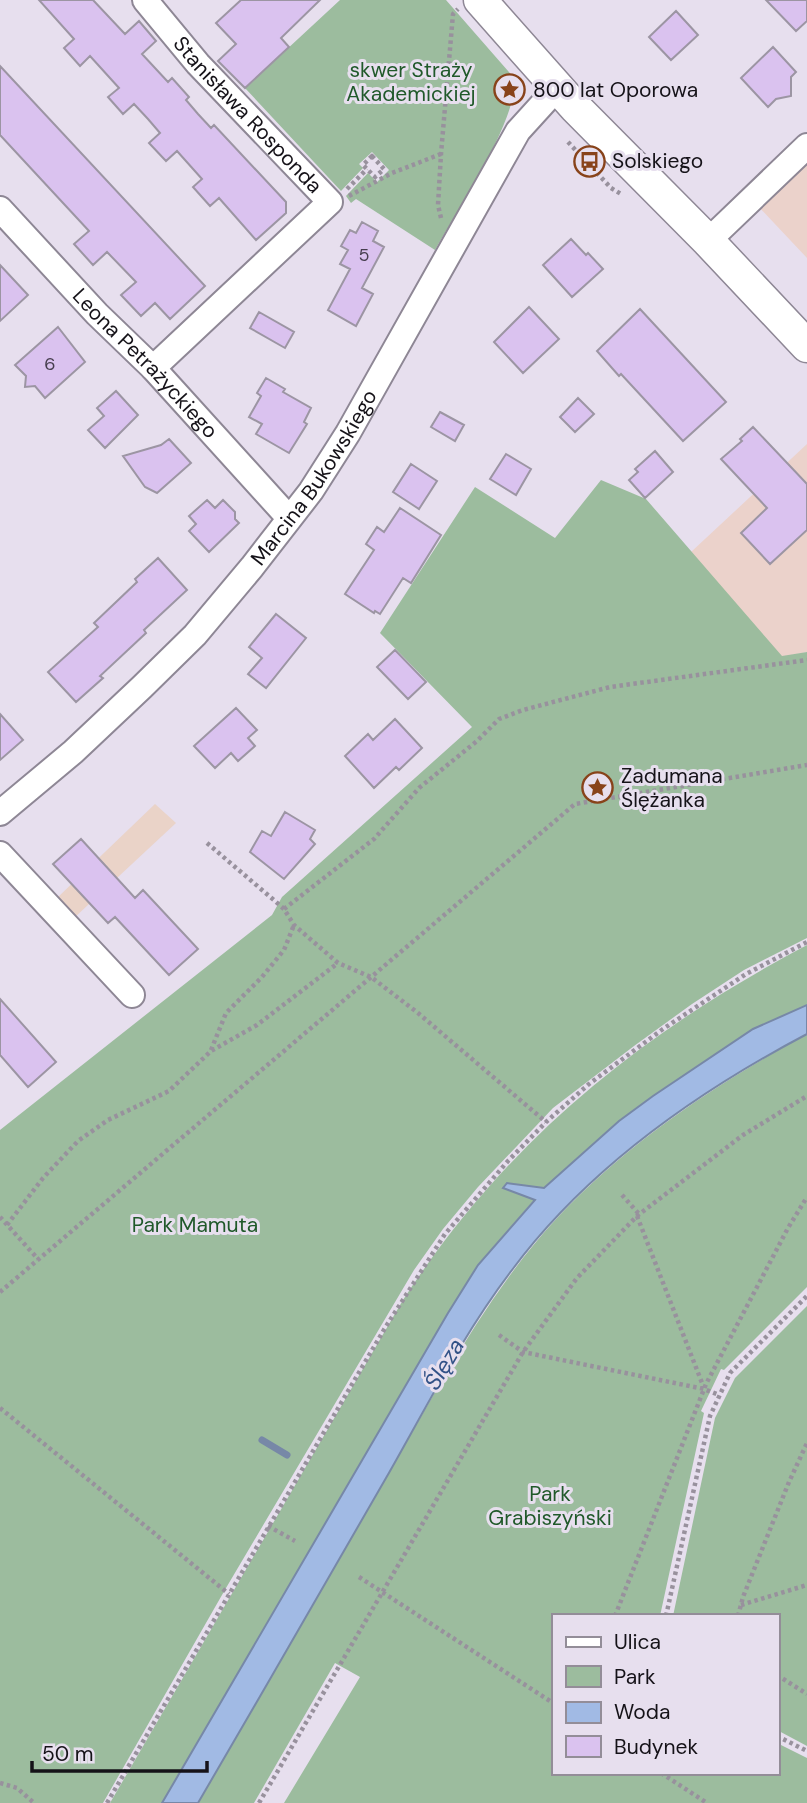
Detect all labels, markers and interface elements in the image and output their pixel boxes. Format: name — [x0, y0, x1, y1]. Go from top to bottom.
street label: Stanisława Rosponda — [167, 30, 328, 199]
park label: skwer Straży Akademickiej — [346, 56, 476, 108]
place icon: 800 lat Oporowa — [493, 73, 527, 107]
place label: 800 lat Oporowa — [533, 76, 698, 104]
bus stop icon: Solskiego — [572, 144, 606, 178]
place label: Solskiego — [612, 147, 703, 175]
house number: 5 — [359, 243, 369, 267]
street label: Leona Petrażyckiego — [66, 282, 224, 444]
house number: 6 — [44, 352, 56, 376]
street label: Marcina Bukowskiego — [244, 385, 384, 571]
place label: Zadumana Ślężanka — [621, 762, 723, 814]
place icon: Zadumana Ślężanka — [581, 771, 615, 805]
park label: Park Mamuta — [132, 1211, 258, 1239]
water label: Ślęza — [417, 1333, 471, 1395]
park label: Park Grabiszyński — [488, 1480, 612, 1532]
legend — [552, 1614, 779, 1775]
text: Ulica — [614, 1628, 661, 1656]
text: Park — [614, 1663, 656, 1691]
text: Woda — [614, 1698, 670, 1726]
scale bar — [32, 1730, 206, 1774]
text: Budynek — [614, 1733, 699, 1761]
text: 50 m — [42, 1740, 93, 1768]

